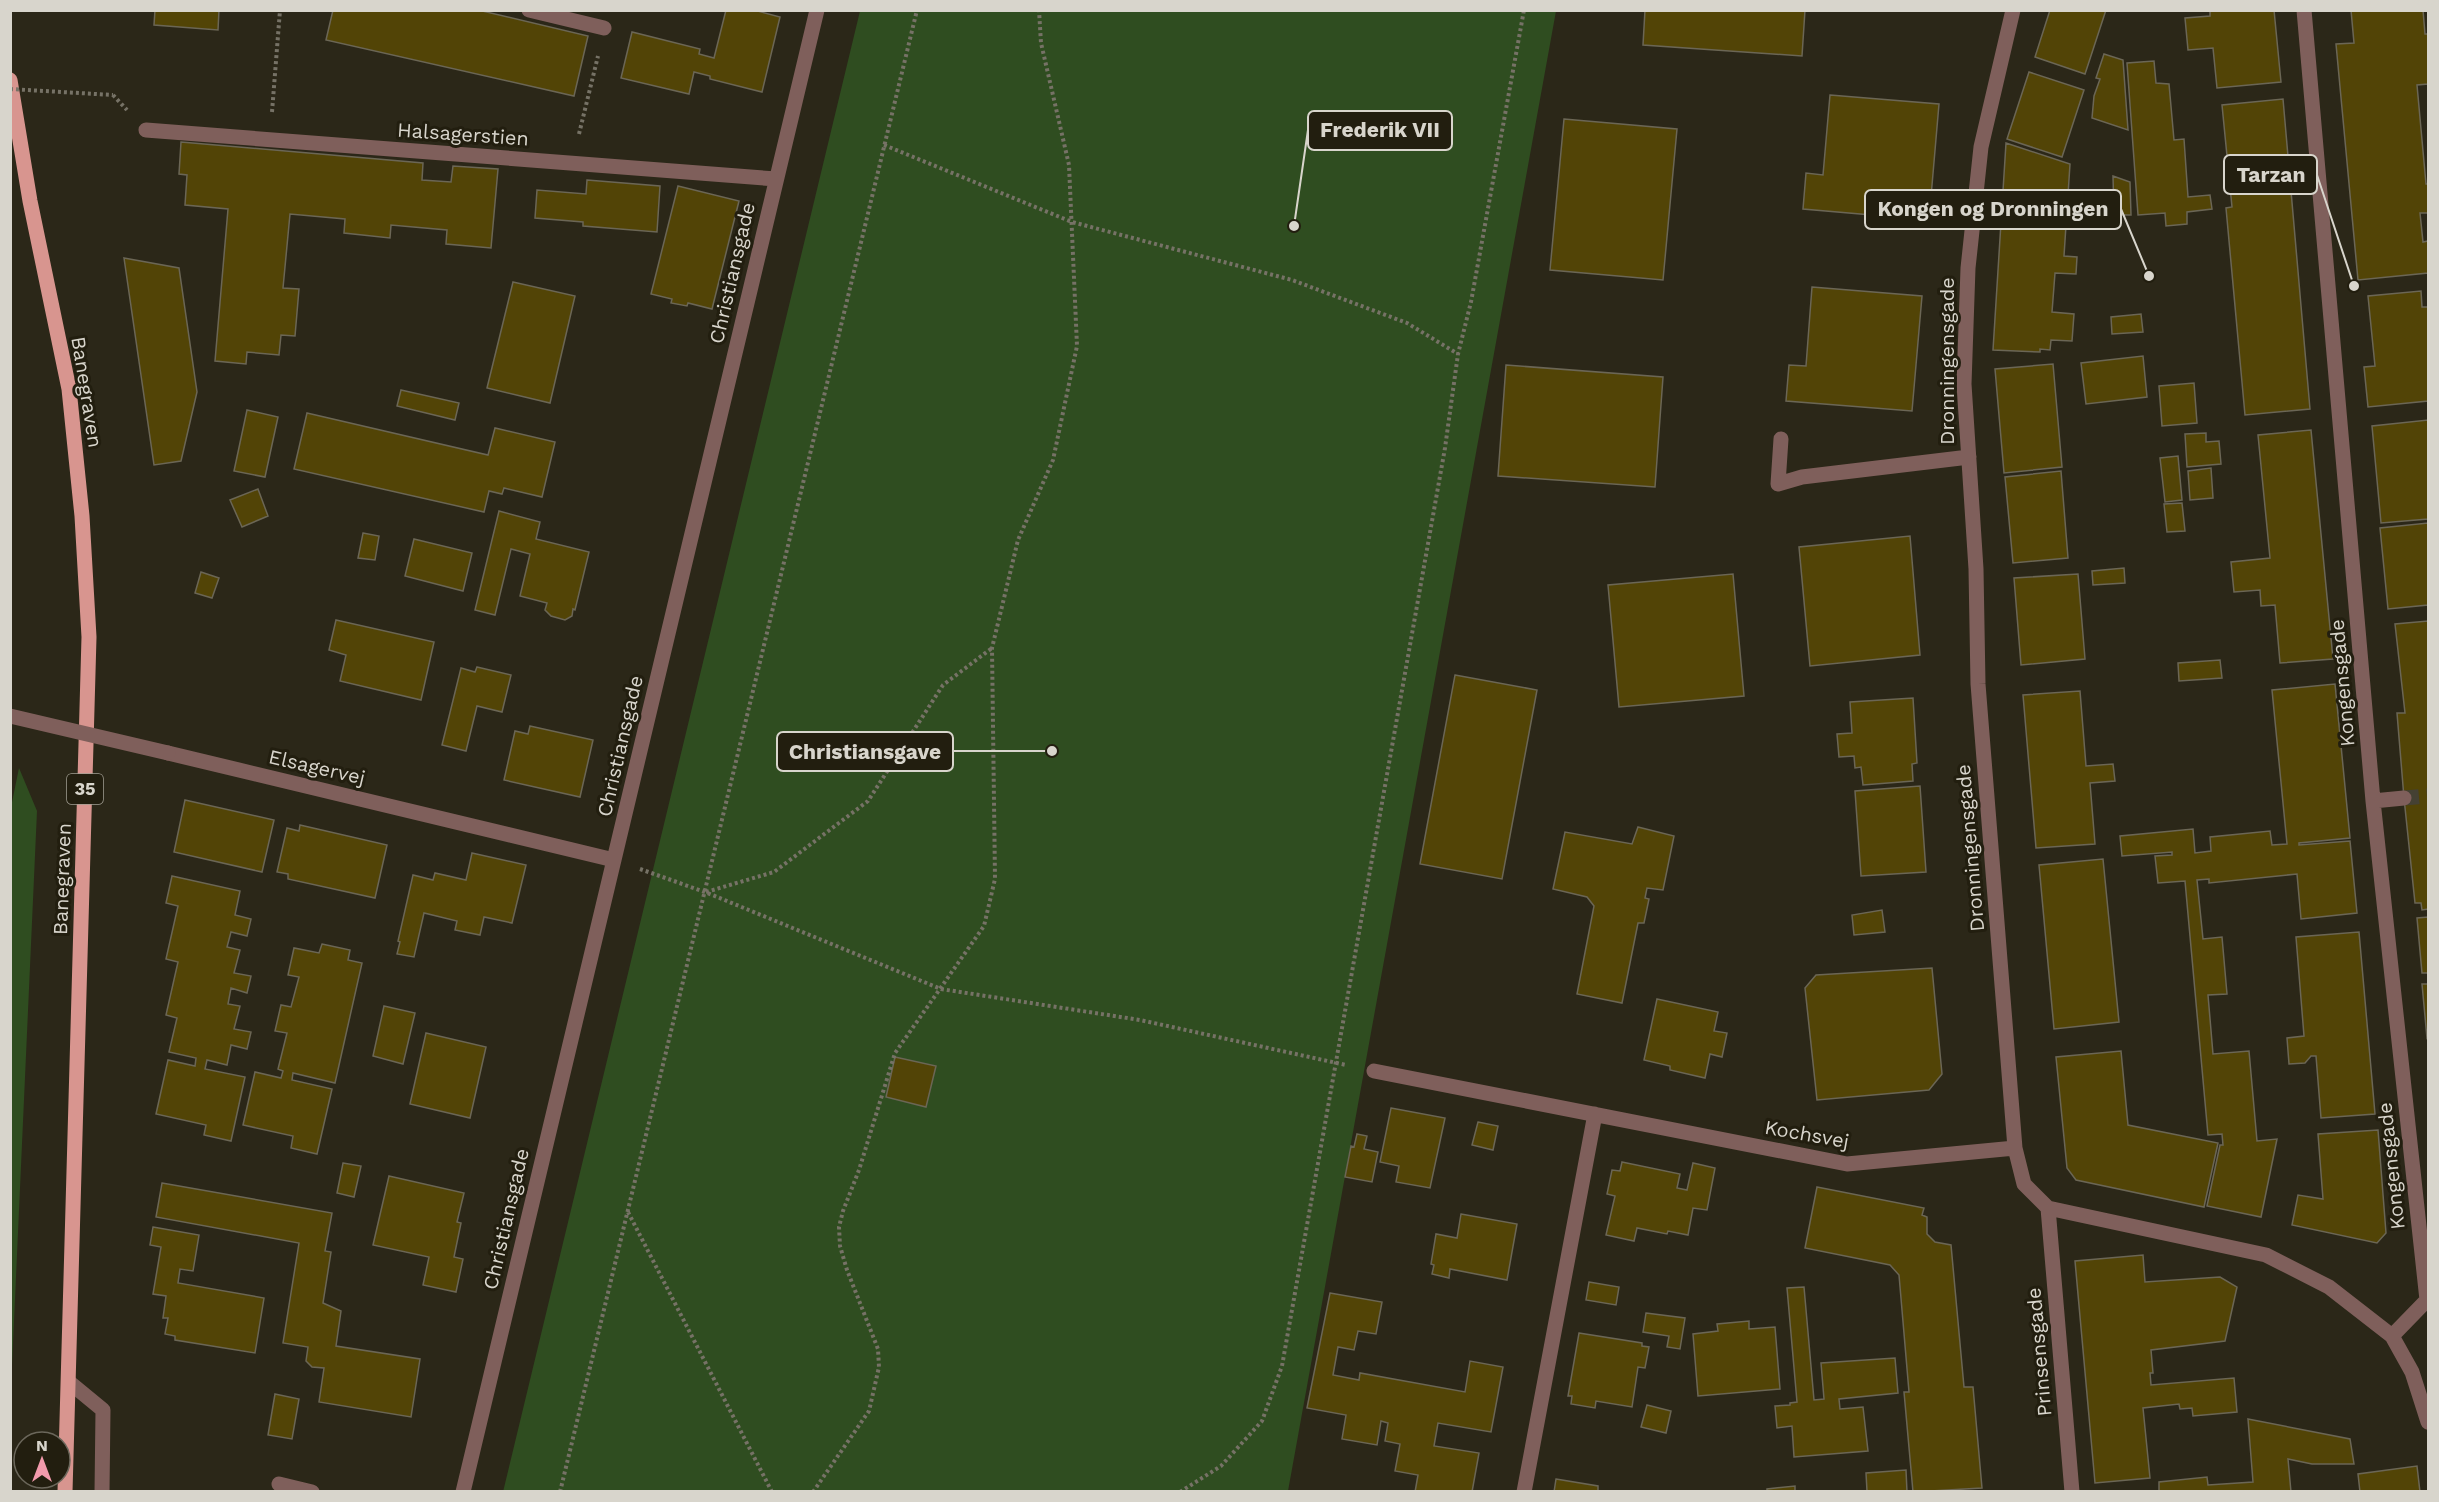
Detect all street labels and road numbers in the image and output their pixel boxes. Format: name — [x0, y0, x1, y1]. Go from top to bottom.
street label: Halsagerstien — [396, 117, 530, 151]
street label: Christiansgade — [704, 200, 760, 346]
street label: Dronningensgade — [1935, 277, 1959, 445]
street label: Banegraven — [66, 335, 108, 449]
street label: Kongensgade — [2324, 618, 2360, 748]
street label: Christiansgade — [592, 673, 648, 819]
street label: Elsagervej — [266, 744, 368, 790]
street label: Dronningensgade — [1951, 763, 1989, 933]
road number: 35 — [67, 774, 103, 804]
street label: Banegraven — [48, 823, 76, 935]
street label: Kongensgade — [2372, 1101, 2410, 1231]
street label: Kochsvej — [1763, 1115, 1851, 1153]
street label: Christiansgade — [478, 1146, 534, 1292]
street label: Prinsensgade — [2021, 1287, 2057, 1417]

